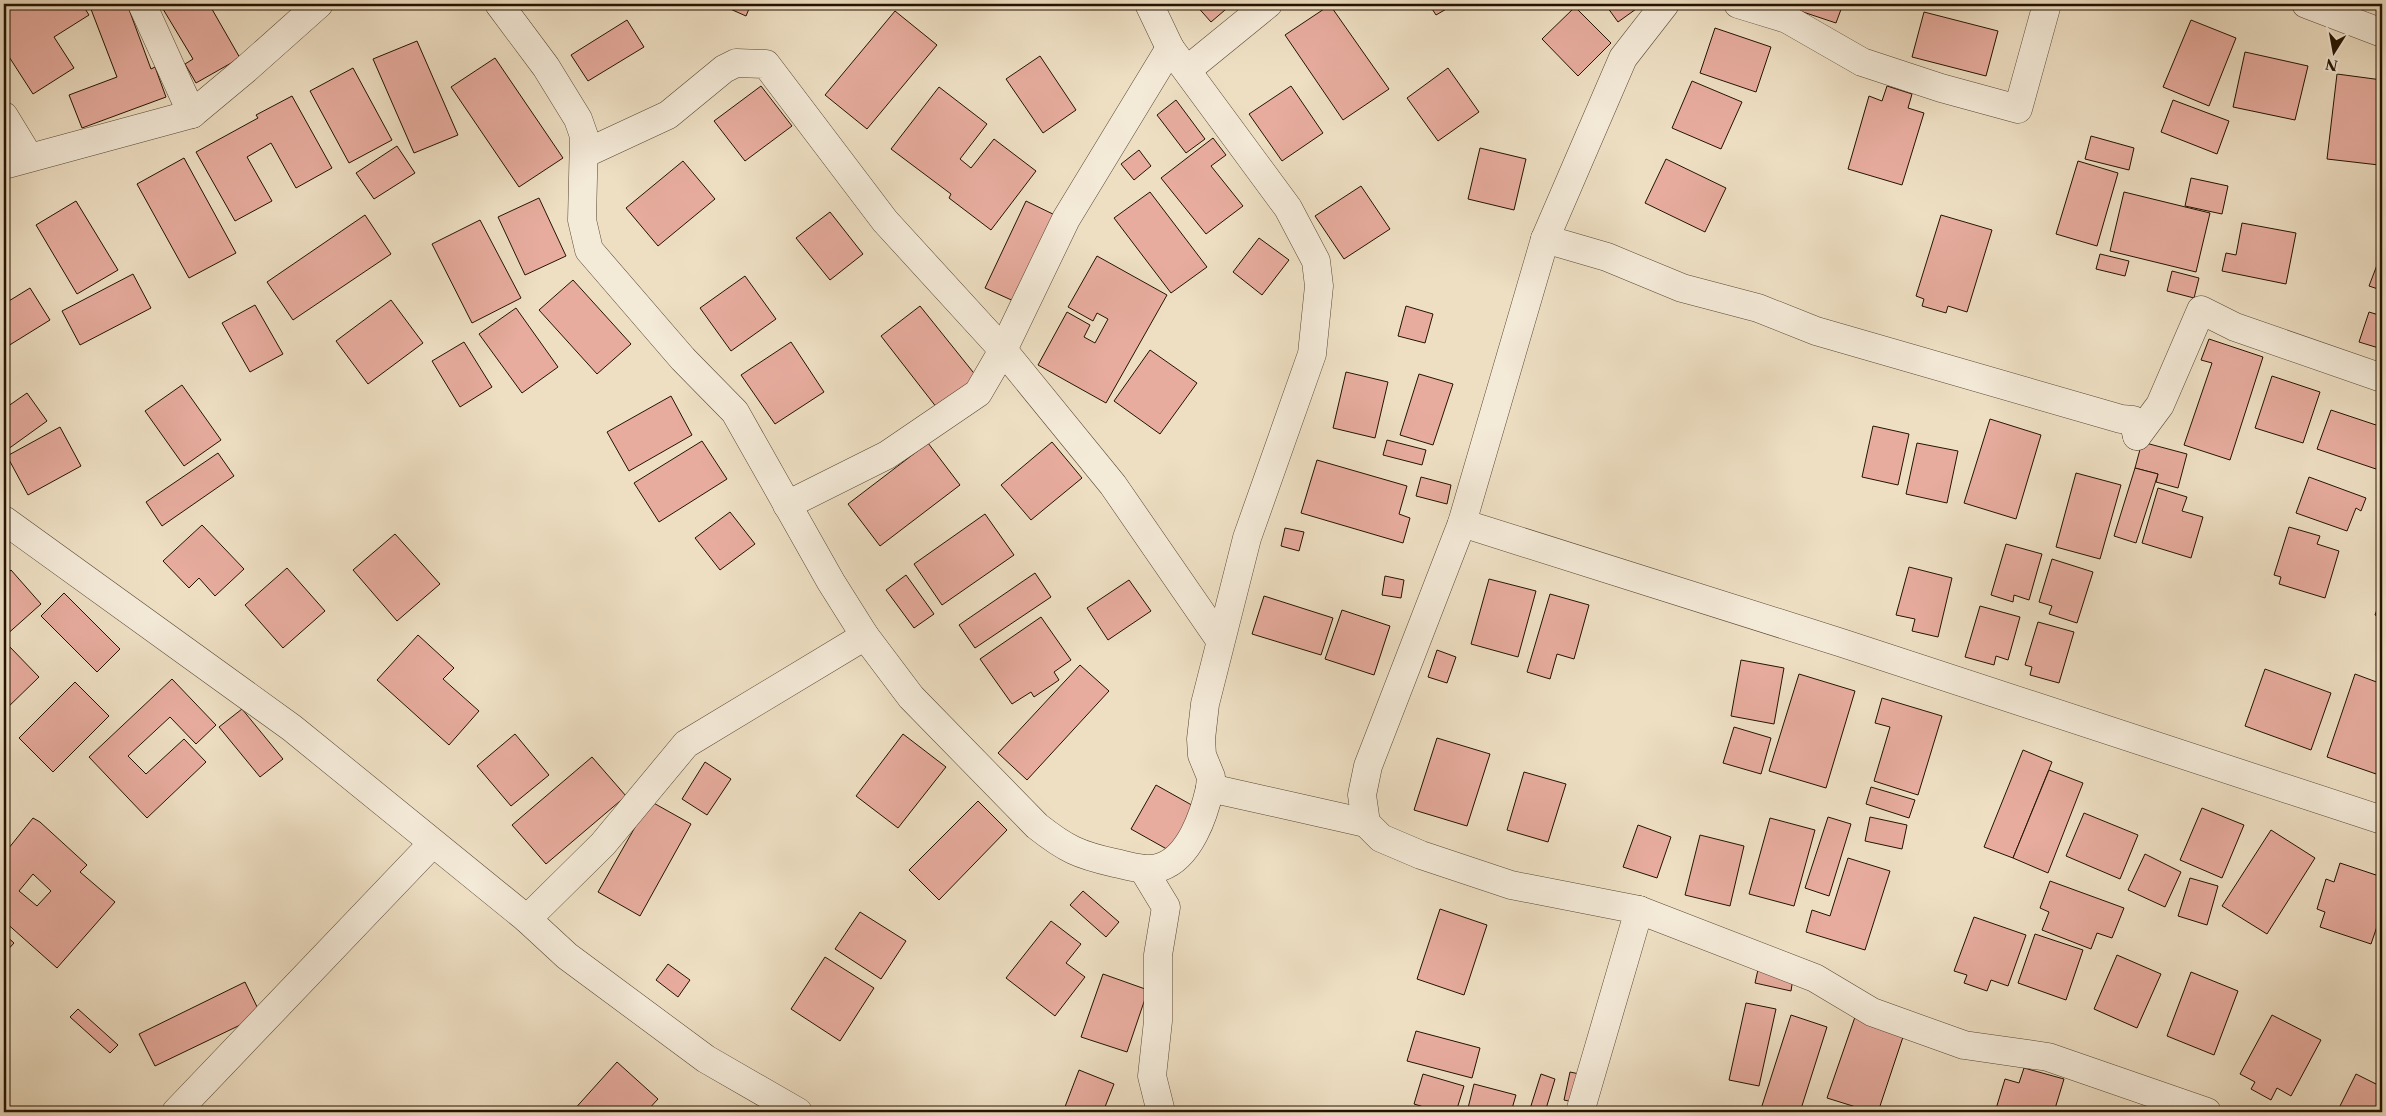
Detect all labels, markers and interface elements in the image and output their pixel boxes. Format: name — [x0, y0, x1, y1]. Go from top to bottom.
north arrow — [2308, 28, 2358, 78]
text: N — [2324, 55, 2339, 75]

